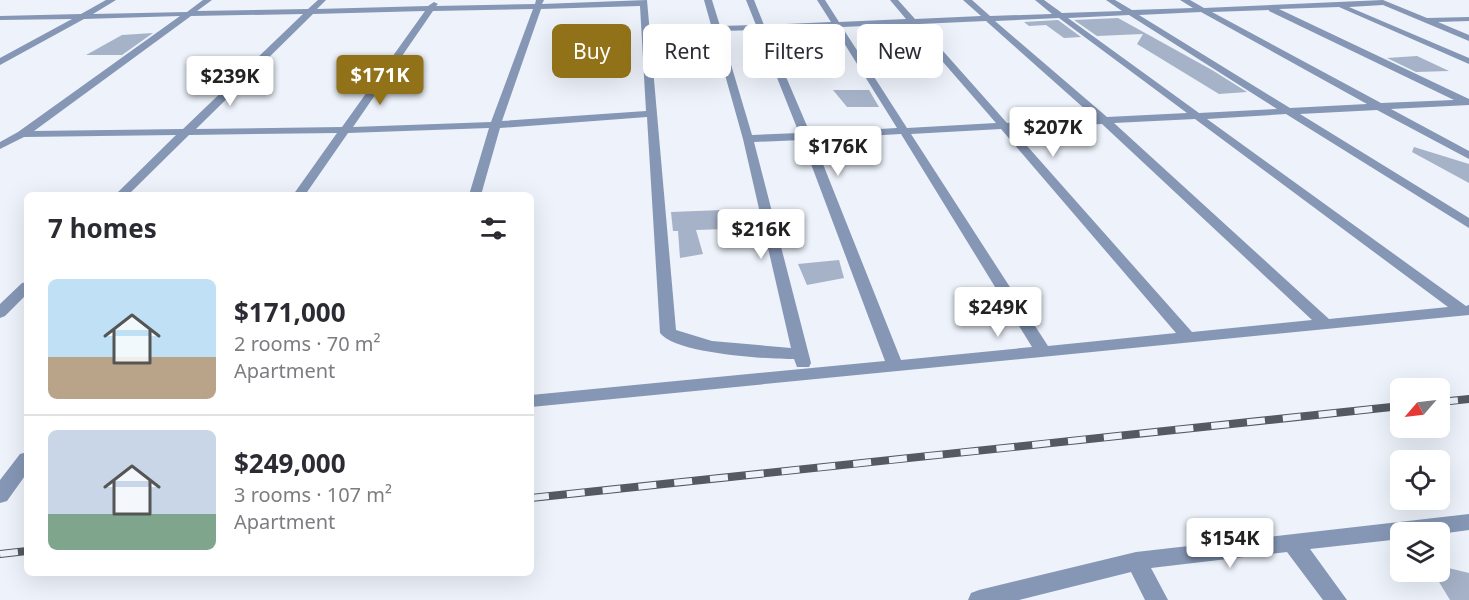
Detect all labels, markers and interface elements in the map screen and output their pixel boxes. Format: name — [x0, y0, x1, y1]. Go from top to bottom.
chip: Buy — [552, 24, 631, 78]
chip: Rent — [643, 24, 731, 78]
chip: Filters — [743, 24, 845, 78]
chip: New — [857, 24, 943, 78]
pin: $171K — [338, 55, 422, 106]
pin: $239K — [188, 56, 272, 107]
text: $171K — [350, 61, 410, 88]
text: $239K — [200, 62, 260, 89]
pin: $207K — [1011, 107, 1095, 158]
text: $207K — [1023, 113, 1083, 140]
pin: $176K — [796, 126, 880, 177]
text: $176K — [808, 132, 868, 159]
pin: $216K — [719, 209, 803, 260]
text: 7 homes — [48, 210, 157, 246]
icon: filters — [477, 212, 510, 245]
text: $216K — [731, 215, 791, 242]
pin: $249K — [956, 287, 1040, 338]
text: $249K — [968, 293, 1028, 320]
text: $171,000 — [234, 294, 346, 330]
icon: home — [96, 303, 168, 375]
text: 2 rooms · 70 m² — [234, 330, 381, 357]
text: Apartment — [234, 357, 335, 384]
north arrow — [1390, 378, 1450, 438]
map controls — [1390, 378, 1450, 582]
text: $249,000 — [234, 445, 346, 481]
button: locate — [1390, 450, 1450, 510]
icon: home — [96, 454, 168, 526]
text: 3 rooms · 107 m² — [234, 481, 392, 508]
text: Apartment — [234, 508, 335, 535]
pin: $154K — [1188, 518, 1272, 569]
button: layers — [1390, 522, 1450, 582]
text: $154K — [1200, 524, 1260, 551]

